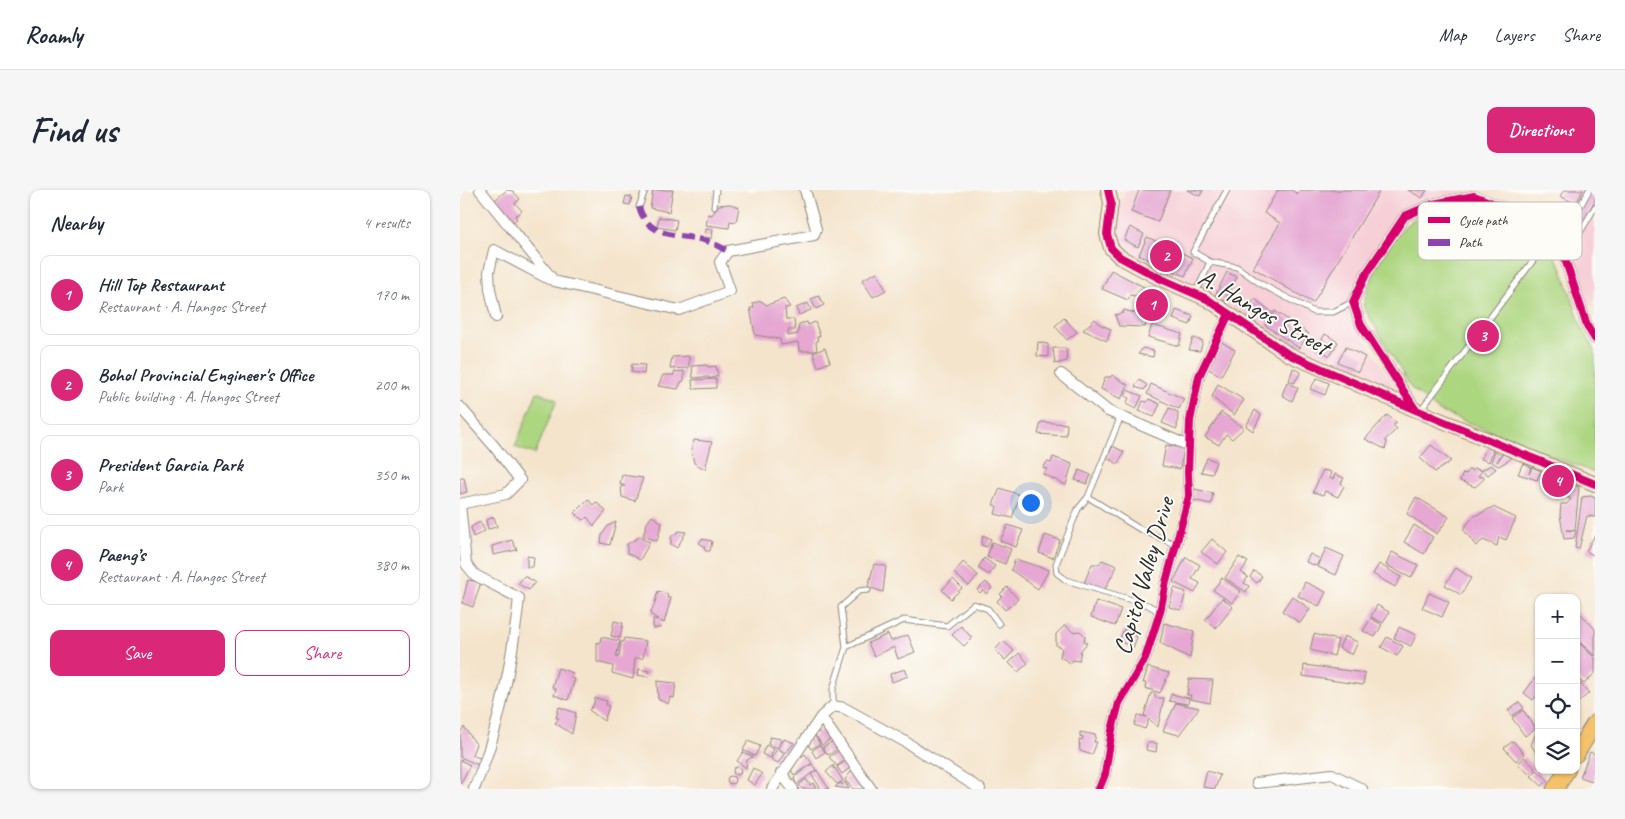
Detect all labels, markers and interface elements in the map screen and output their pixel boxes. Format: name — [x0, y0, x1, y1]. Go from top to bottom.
text: Roamly — [25, 20, 82, 50]
text: Map — [1439, 24, 1467, 46]
text: Layers — [1495, 24, 1534, 46]
text: Share — [1562, 24, 1600, 46]
button: Directions — [1487, 107, 1595, 153]
text: Find us — [30, 108, 117, 153]
legend — [1418, 202, 1582, 260]
text: Nearby — [50, 210, 103, 236]
text: Cycle path — [1459, 212, 1508, 229]
text: 4 results — [363, 213, 410, 233]
text: Path — [1459, 234, 1483, 251]
pin: 2 — [1150, 237, 1182, 275]
street label: A. Hangos Street — [1193, 262, 1339, 364]
text: Hill Top Restaurant — [98, 273, 224, 297]
text: 1 — [63, 285, 71, 305]
text: 170 m — [375, 285, 409, 305]
pin: 1 — [1136, 286, 1168, 324]
text: Restaurant · A. Hangos Street — [98, 297, 264, 317]
pin: 3 — [1467, 317, 1499, 355]
text: Bohol Provincial Engineer's Office — [98, 363, 313, 387]
text: 2 — [63, 375, 71, 395]
text: 200 m — [375, 375, 409, 395]
text: Public building · A. Hangos Street — [98, 387, 278, 407]
text: President Garcia Park — [98, 453, 243, 477]
pin: 4 — [1542, 462, 1574, 500]
text: 3 — [63, 465, 71, 485]
text: 350 m — [375, 465, 409, 485]
text: Park — [98, 477, 123, 497]
your location — [1018, 490, 1044, 516]
street label: Capitol Valley Drive — [1106, 492, 1182, 658]
text: Paeng’s — [98, 543, 145, 567]
text: 4 — [63, 555, 71, 575]
text: 380 m — [375, 555, 409, 575]
text: Restaurant · A. Hangos Street — [98, 567, 264, 587]
map controls — [1535, 594, 1580, 774]
button: + — [1535, 594, 1580, 639]
button: Save — [50, 630, 225, 676]
button: Share — [235, 630, 410, 676]
button: − — [1535, 639, 1580, 684]
button: locate — [1535, 684, 1580, 729]
button: layers — [1535, 729, 1580, 774]

